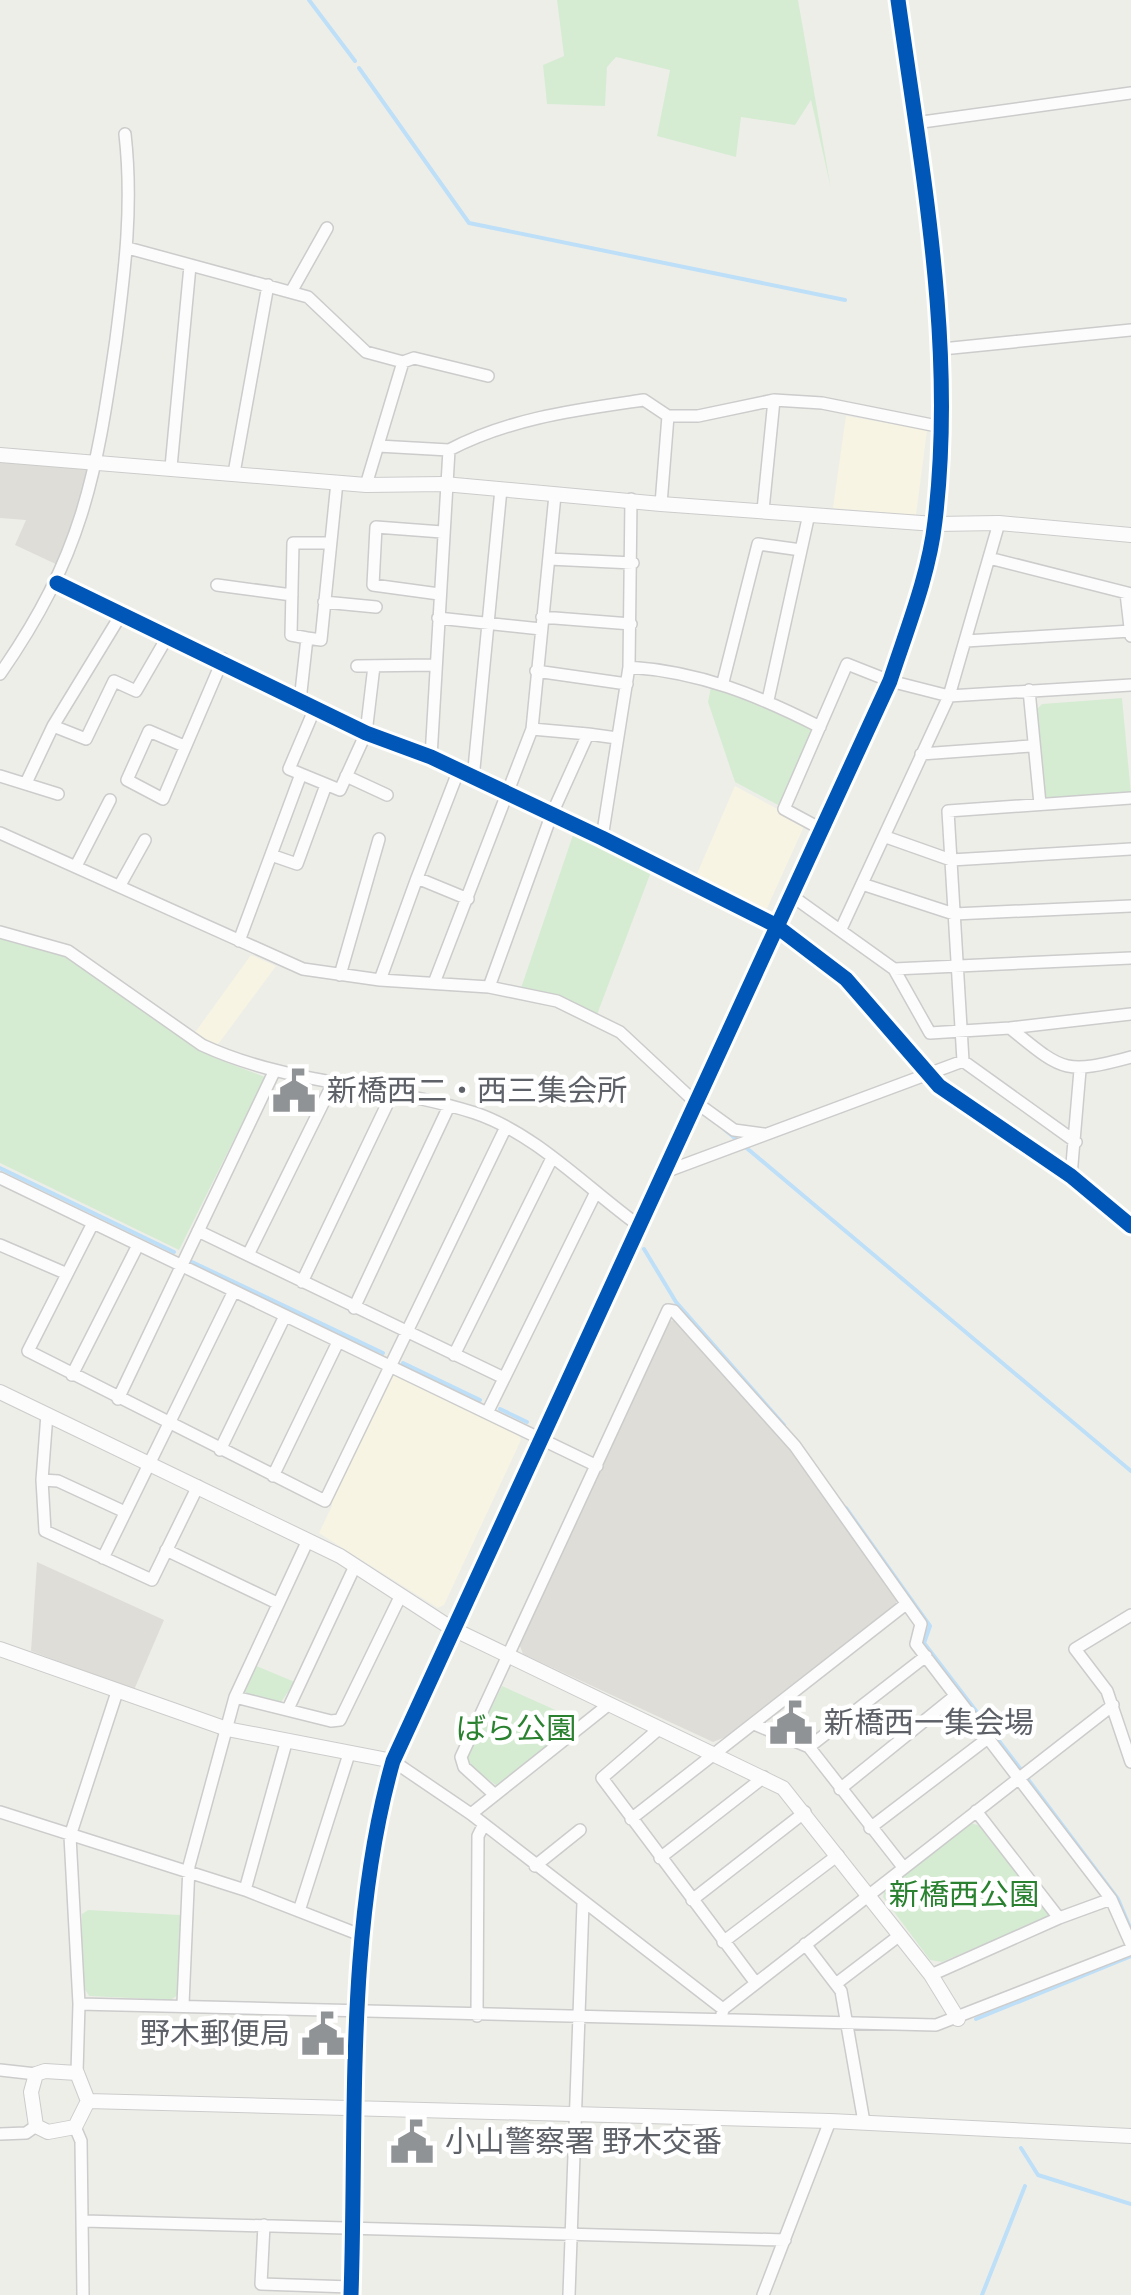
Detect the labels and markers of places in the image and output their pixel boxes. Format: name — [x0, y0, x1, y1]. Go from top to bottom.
public building icon: 新橋西二・西三集会所 — [270, 1067, 318, 1115]
place label: 新橋西二・西三集会所 — [327, 1073, 627, 1109]
public building icon: 新橋西一集会場 — [767, 1699, 815, 1747]
place label: 新橋西一集会場 — [824, 1705, 1034, 1741]
public building icon: 野木郵便局 — [299, 2010, 347, 2058]
place label: 野木郵便局 — [140, 2016, 290, 2052]
public building icon: 小山警察署 野木交番 — [388, 2118, 436, 2166]
place label: 小山警察署 野木交番 — [445, 2124, 722, 2160]

